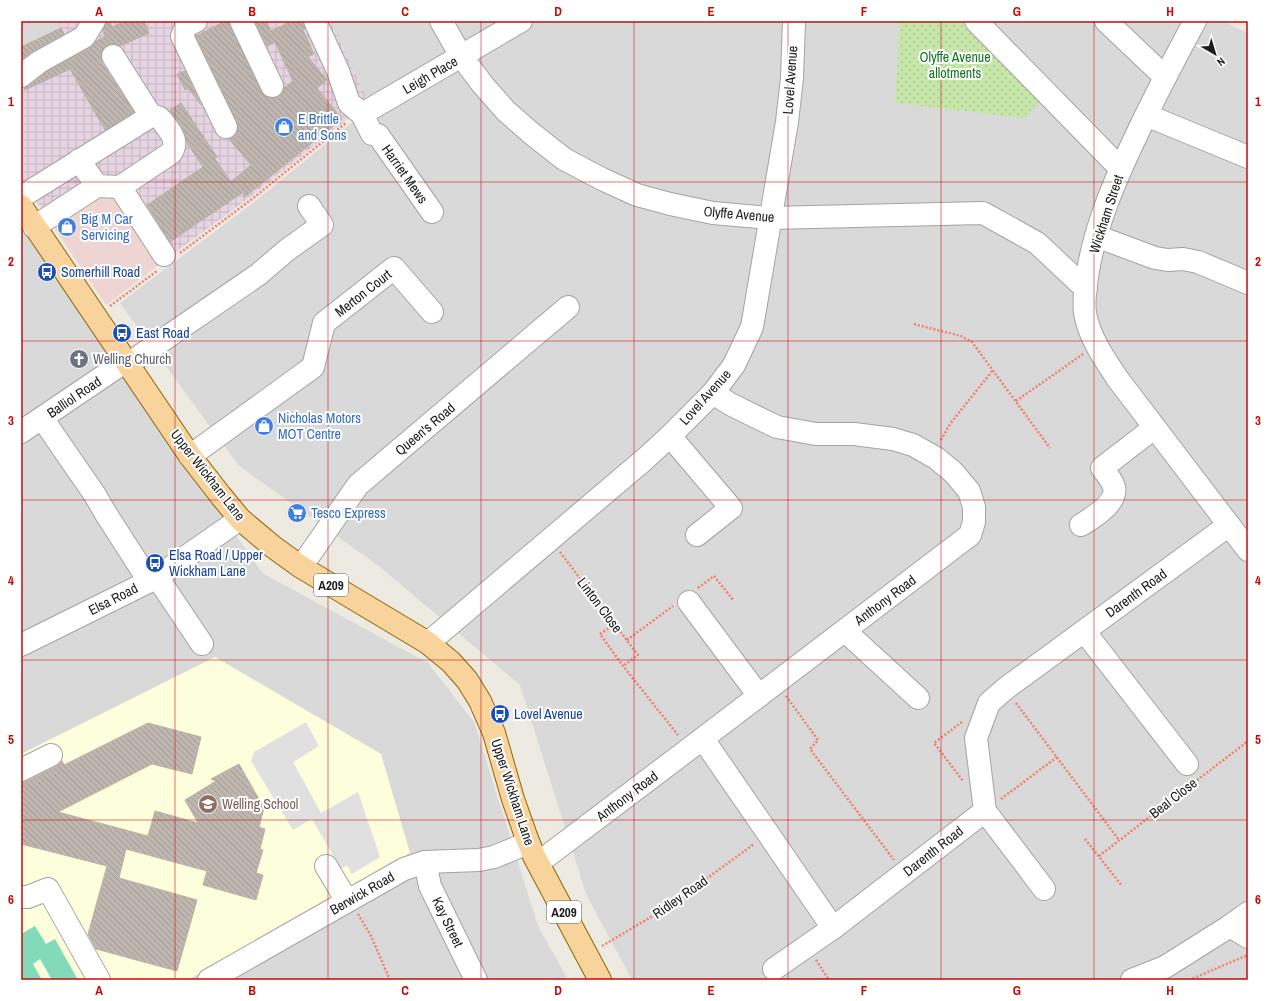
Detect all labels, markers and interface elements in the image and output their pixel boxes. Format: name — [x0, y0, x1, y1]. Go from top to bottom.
text: A — [95, 3, 103, 20]
text: B — [248, 3, 256, 20]
text: C — [401, 3, 409, 20]
text: D — [554, 3, 562, 20]
text: E — [707, 3, 715, 20]
text: F — [861, 3, 868, 20]
text: G — [1013, 3, 1021, 20]
text: H — [1166, 3, 1174, 20]
north arrow — [1195, 34, 1235, 74]
street label: Lovel Avenue — [779, 45, 801, 115]
park label: Olyffe Avenue allotments — [919, 48, 991, 82]
street label: Leigh Place — [399, 52, 461, 98]
text: N — [1214, 54, 1228, 69]
text: 1 — [8, 93, 14, 110]
text: 1 — [1255, 93, 1261, 110]
place label: E Brittle and Sons — [298, 110, 347, 144]
shop icon: E Brittle and Sons — [273, 116, 295, 138]
street label: Harriet Mews — [378, 141, 432, 207]
street label: Wickham Street — [1085, 172, 1127, 256]
street label: Olyffe Avenue — [703, 202, 775, 226]
place label: Big M Car Servicing — [81, 210, 133, 244]
shop icon: Big M Car Servicing — [56, 216, 78, 238]
text: 2 — [8, 253, 14, 270]
text: 2 — [1255, 253, 1261, 270]
bus stop icon: Somerhill Road — [36, 261, 58, 283]
place label: Somerhill Road — [61, 263, 140, 281]
street label: Merton Court — [331, 265, 395, 321]
bus stop icon: East Road — [111, 322, 133, 344]
place label: East Road — [136, 324, 190, 342]
church icon: Welling Church — [68, 348, 90, 370]
place label: Welling Church — [93, 350, 171, 368]
street label: Lovel Avenue — [675, 365, 735, 429]
street label: Balliol Road — [43, 372, 105, 422]
street label: Queen's Road — [391, 399, 459, 459]
place label: Nicholas Motors MOT Centre — [278, 409, 361, 443]
text: 3 — [8, 412, 14, 429]
text: 3 — [1255, 412, 1261, 429]
shop icon: Nicholas Motors MOT Centre — [253, 415, 275, 437]
street label: Upper Wickham Lane — [167, 426, 249, 524]
supermarket icon: Tesco Express — [286, 502, 308, 524]
place label: Tesco Express — [311, 504, 386, 522]
place label: Elsa Road / Upper Wickham Lane — [169, 546, 263, 580]
bus stop icon: Elsa Road / Upper Wickham Lane — [144, 552, 166, 574]
street label: Darenth Road — [1102, 565, 1170, 621]
street label: Anthony Road — [850, 571, 919, 630]
text: 4 — [8, 572, 14, 589]
text: 4 — [1255, 572, 1261, 589]
road number: A209 — [314, 574, 348, 596]
street label: Linton Close — [573, 574, 627, 636]
street label: Elsa Road — [85, 579, 141, 619]
bus stop icon: Lovel Avenue — [489, 703, 511, 725]
place label: Lovel Avenue — [514, 705, 583, 723]
text: 5 — [8, 731, 14, 748]
text: 5 — [1255, 731, 1261, 748]
street label: Upper Wickham Lane — [487, 736, 539, 848]
street label: Anthony Road — [592, 767, 661, 826]
street label: Beal Close — [1146, 774, 1200, 822]
school or university icon: Welling School — [197, 793, 219, 815]
place label: Welling School — [222, 795, 298, 813]
street label: Darenth Road — [899, 822, 967, 880]
street label: Berwick Road — [327, 867, 397, 919]
street label: Ridley Road — [649, 872, 711, 922]
text: 6 — [8, 891, 14, 908]
text: 6 — [1255, 891, 1261, 908]
street label: Kay Street — [428, 894, 468, 950]
road number: A209 — [547, 901, 581, 923]
text: A — [95, 982, 103, 999]
text: B — [248, 982, 256, 999]
text: C — [401, 982, 409, 999]
text: D — [554, 982, 562, 999]
text: E — [707, 982, 715, 999]
text: F — [861, 982, 868, 999]
text: G — [1013, 982, 1021, 999]
text: H — [1166, 982, 1174, 999]

